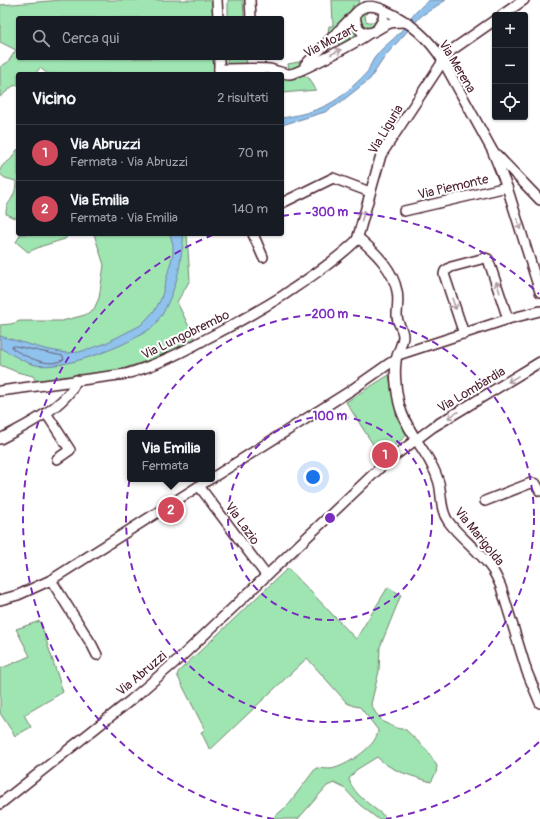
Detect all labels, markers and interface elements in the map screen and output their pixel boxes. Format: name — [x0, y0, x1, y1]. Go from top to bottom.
map controls — [492, 12, 528, 120]
button: + — [492, 12, 528, 48]
search box — [16, 16, 284, 60]
street label: Via Mozart — [301, 20, 361, 62]
icon: search — [30, 27, 52, 49]
text: Cerca qui — [62, 29, 119, 48]
street label: Via Merena — [435, 37, 479, 96]
one-way arrow — [330, 48, 342, 55]
button: − — [492, 48, 528, 84]
button: locate — [492, 84, 528, 120]
text: Vicino — [32, 88, 76, 109]
text: 2 risultati — [217, 90, 268, 106]
street label: Via Liguria — [365, 102, 407, 157]
text: Via Abruzzi — [70, 135, 140, 154]
text: 1 — [42, 145, 48, 161]
text: 70 m — [238, 145, 268, 161]
text: Fermata · Via Abruzzi — [70, 154, 188, 170]
street label: Via Piemonte — [416, 171, 491, 203]
text: Via Emilia — [70, 191, 129, 210]
text: 2 — [41, 201, 49, 217]
text: 140 m — [232, 201, 268, 217]
text: 300 m — [312, 205, 349, 220]
one-way arrow — [360, 209, 367, 222]
text: Fermata · Via Emilia — [70, 210, 178, 226]
one-way arrow — [516, 218, 523, 231]
one-way arrow — [493, 282, 501, 294]
one-way arrow — [451, 297, 458, 310]
street label: Via Lungobrembo — [139, 307, 232, 363]
text: 200 m — [312, 307, 349, 322]
street label: Via Lombardia — [435, 363, 508, 416]
one-way arrow — [507, 375, 519, 383]
text: 100 m — [313, 409, 348, 424]
one-way arrow — [448, 411, 459, 419]
popup — [127, 430, 215, 482]
text: Via Emilia — [142, 439, 200, 458]
pin: 1 — [372, 440, 398, 470]
text: Fermata — [142, 458, 189, 474]
your location — [303, 467, 323, 487]
pin: 2 — [158, 495, 184, 525]
street label: Via Lazio — [221, 499, 263, 548]
street label: Via Marigolda — [451, 504, 508, 569]
centre of rings — [323, 511, 337, 525]
street label: Via Abruzzi — [113, 648, 170, 699]

